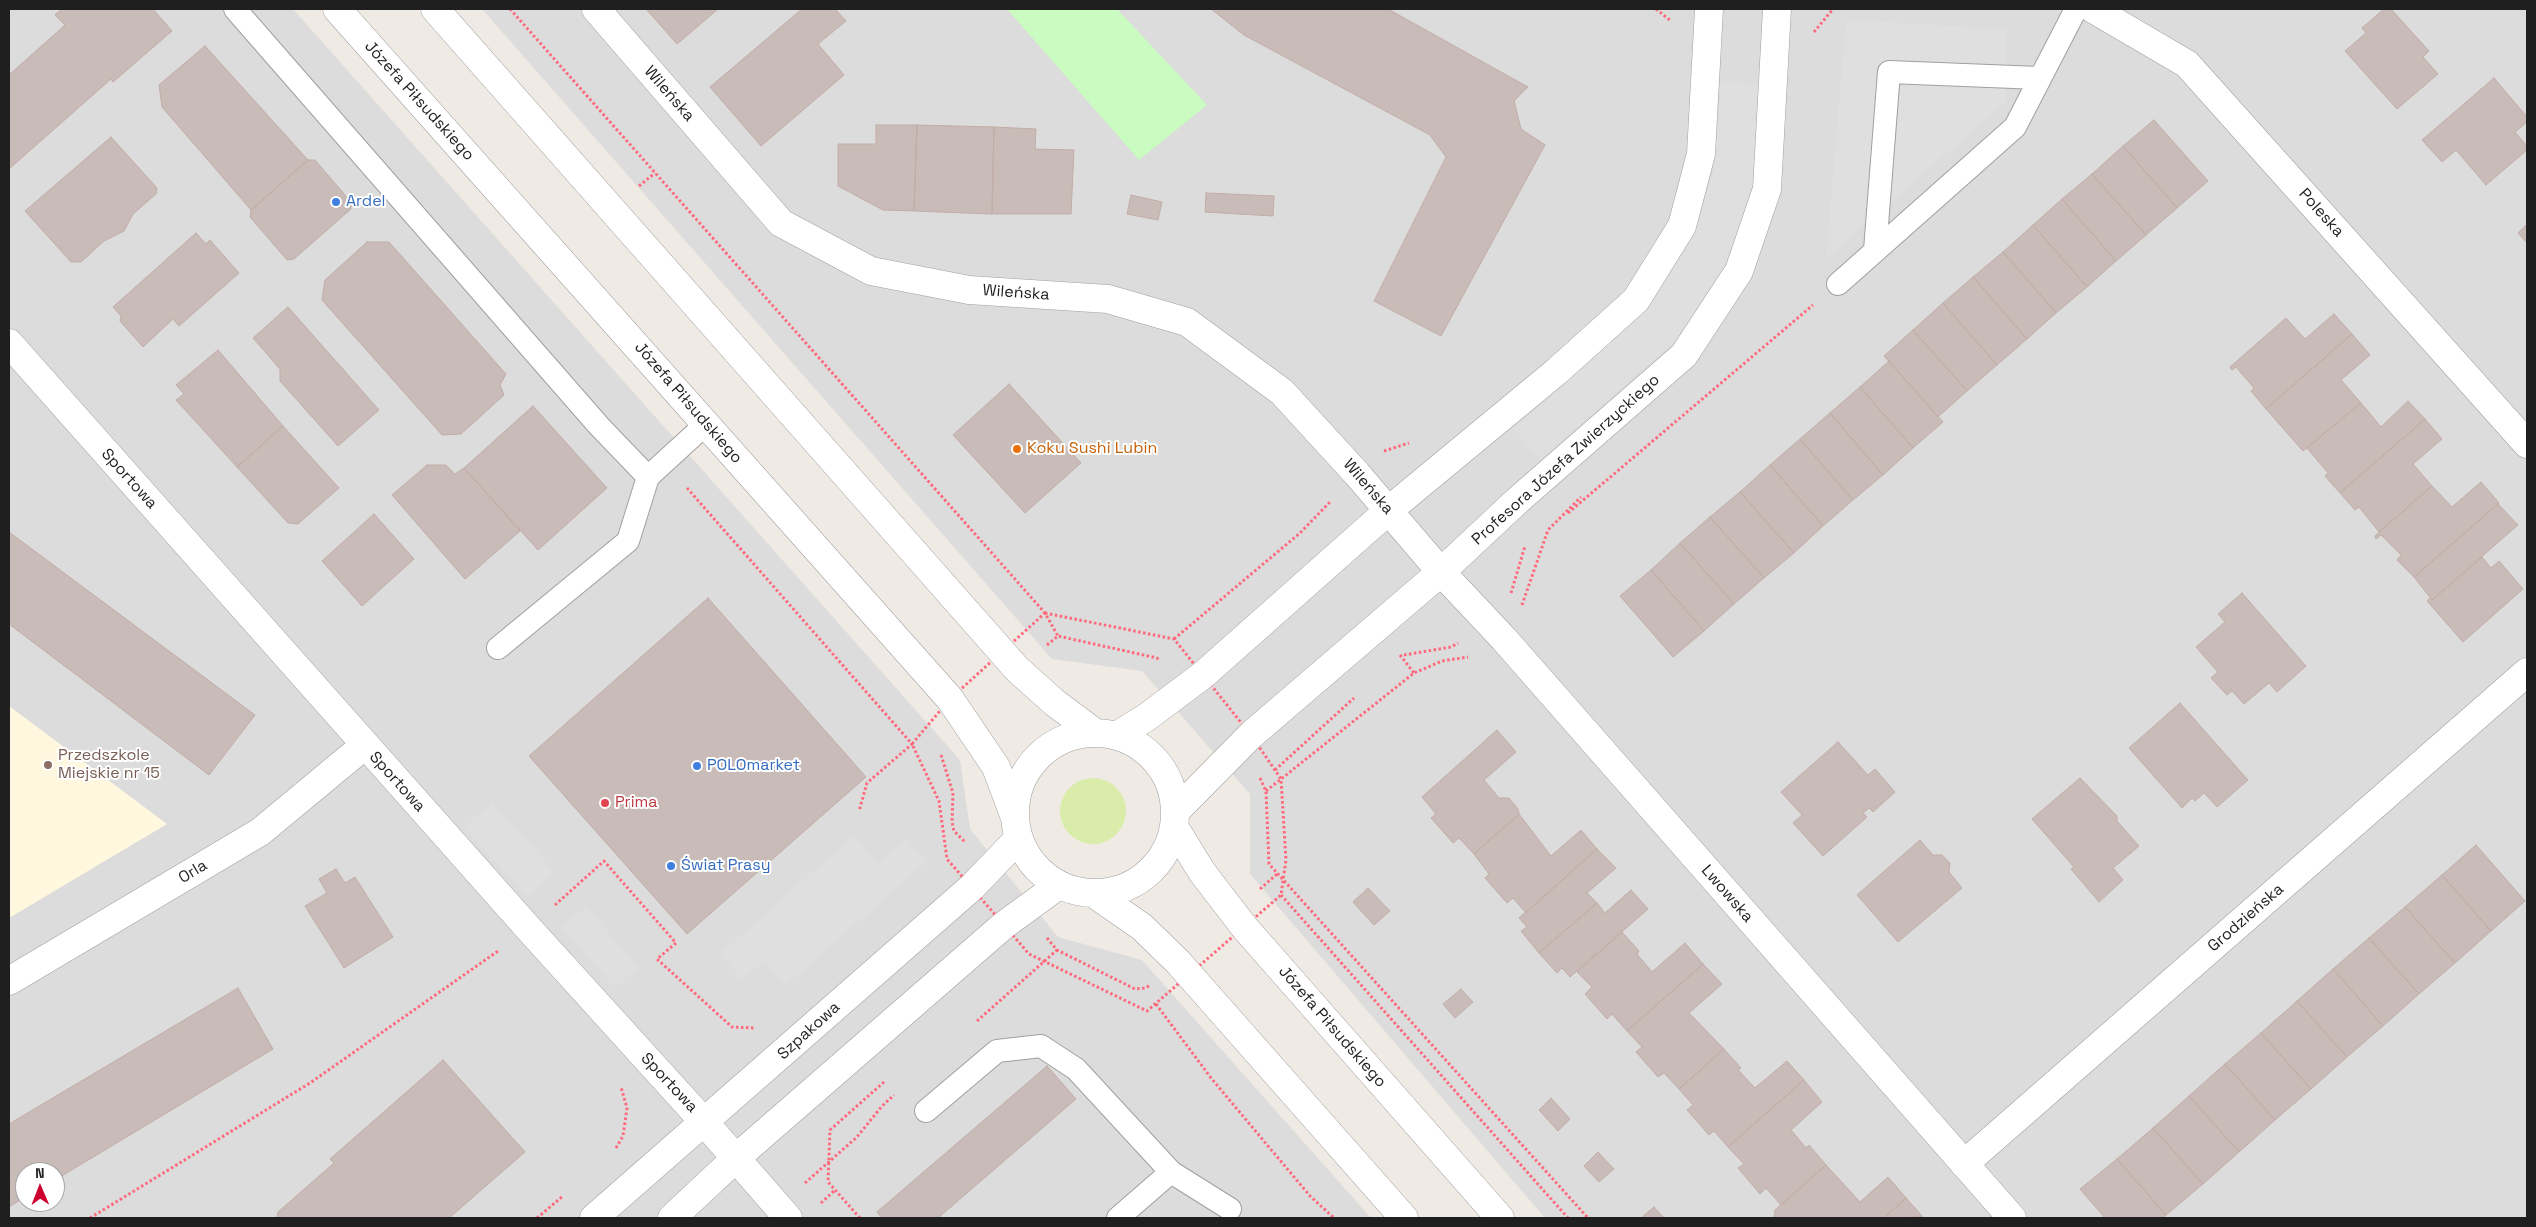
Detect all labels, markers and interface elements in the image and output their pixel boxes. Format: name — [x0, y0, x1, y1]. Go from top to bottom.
street label: Józefa Piłsudskiego — [360, 37, 478, 165]
street label: Wileńska — [640, 62, 698, 126]
street label: Poleska — [2294, 185, 2348, 241]
place label: Ardel — [346, 192, 386, 212]
marker: Ardel — [330, 196, 342, 208]
street label: Wileńska — [982, 281, 1050, 305]
street label: Józefa Piłsudskiego — [630, 338, 746, 468]
street label: Profesora Józefa Zwierzyckiego — [1468, 371, 1664, 549]
place label: Koku Sushi Lubin — [1027, 439, 1157, 459]
marker: Koku Sushi Lubin — [1011, 443, 1023, 455]
street label: Sportowa — [97, 445, 161, 513]
street label: Wileńska — [1339, 455, 1397, 519]
place label: Przedszkole Miejskie nr 15 — [58, 746, 160, 784]
street label: Sportowa — [365, 748, 429, 816]
place label: POLOmarket — [707, 756, 800, 776]
marker: Przedszkole Miejskie nr 15 — [42, 759, 54, 771]
marker: POLOmarket — [691, 760, 703, 772]
place label: Prima — [615, 793, 658, 813]
marker: Prima — [599, 797, 611, 809]
street label: Orla — [175, 856, 211, 888]
place label: Świat Prasy — [681, 856, 770, 876]
marker: Świat Prasy — [665, 860, 677, 872]
street label: Lwowska — [1697, 861, 1757, 927]
street label: Grodzieńska — [2204, 880, 2288, 956]
street label: Józefa Piłsudskiego — [1274, 962, 1390, 1092]
street label: Szpakowa — [774, 998, 844, 1064]
street label: Sportowa — [637, 1049, 701, 1117]
north arrow — [15, 1162, 65, 1212]
text: N — [35, 1164, 45, 1182]

